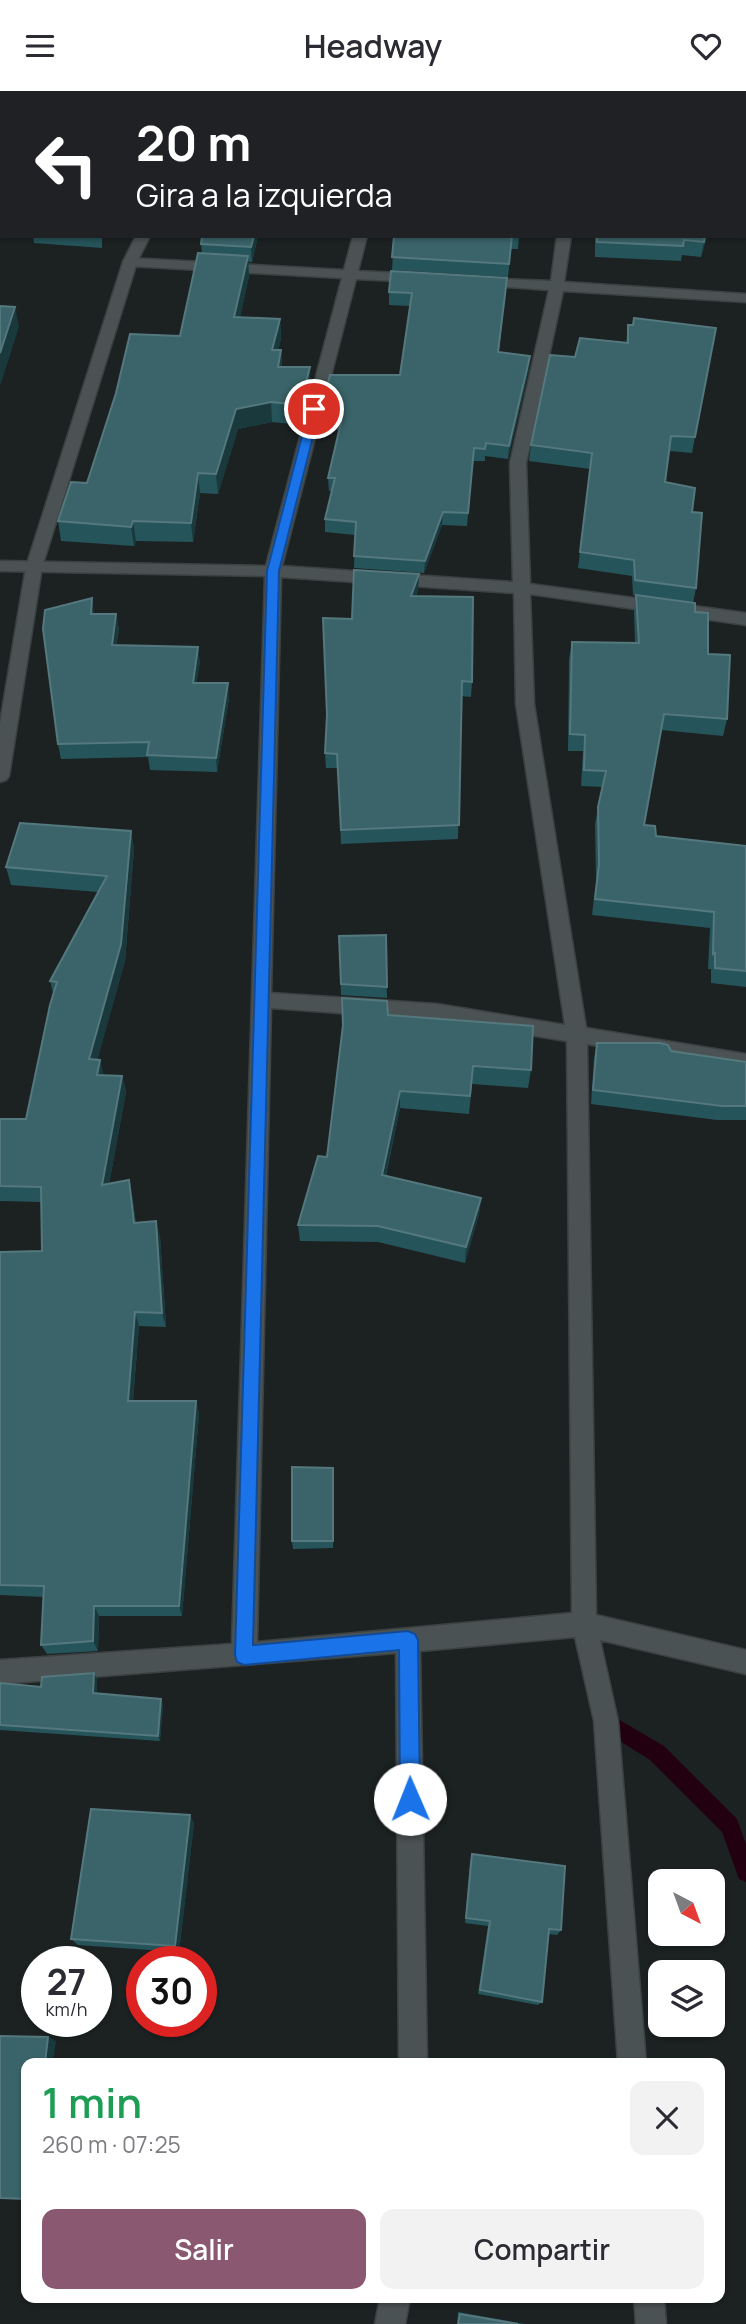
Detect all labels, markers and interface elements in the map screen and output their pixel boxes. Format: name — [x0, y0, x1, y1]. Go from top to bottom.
text: Headway — [304, 24, 442, 68]
icon: menu — [21, 27, 59, 65]
icon: heart — [687, 27, 725, 65]
text: 20 m — [136, 109, 251, 176]
icon: left — [21, 119, 112, 210]
text: Gira a la izquierda — [136, 173, 392, 217]
pin — [284, 379, 344, 439]
icon: arrive — [295, 390, 333, 428]
position arrow — [373, 1762, 447, 1836]
north arrow — [648, 1869, 724, 1946]
map controls — [648, 1869, 725, 2037]
speed limit sign: 30 — [126, 1946, 217, 2037]
text: 27 — [47, 1958, 86, 2006]
button: layers — [648, 1960, 725, 2037]
text: km/h — [46, 1997, 87, 2021]
text: 1 min — [42, 2073, 142, 2131]
button: close — [630, 2081, 704, 2155]
text: 260 m · 07:25 — [42, 2128, 181, 2160]
button: Salir — [42, 2209, 366, 2289]
button: Compartir — [380, 2209, 704, 2289]

